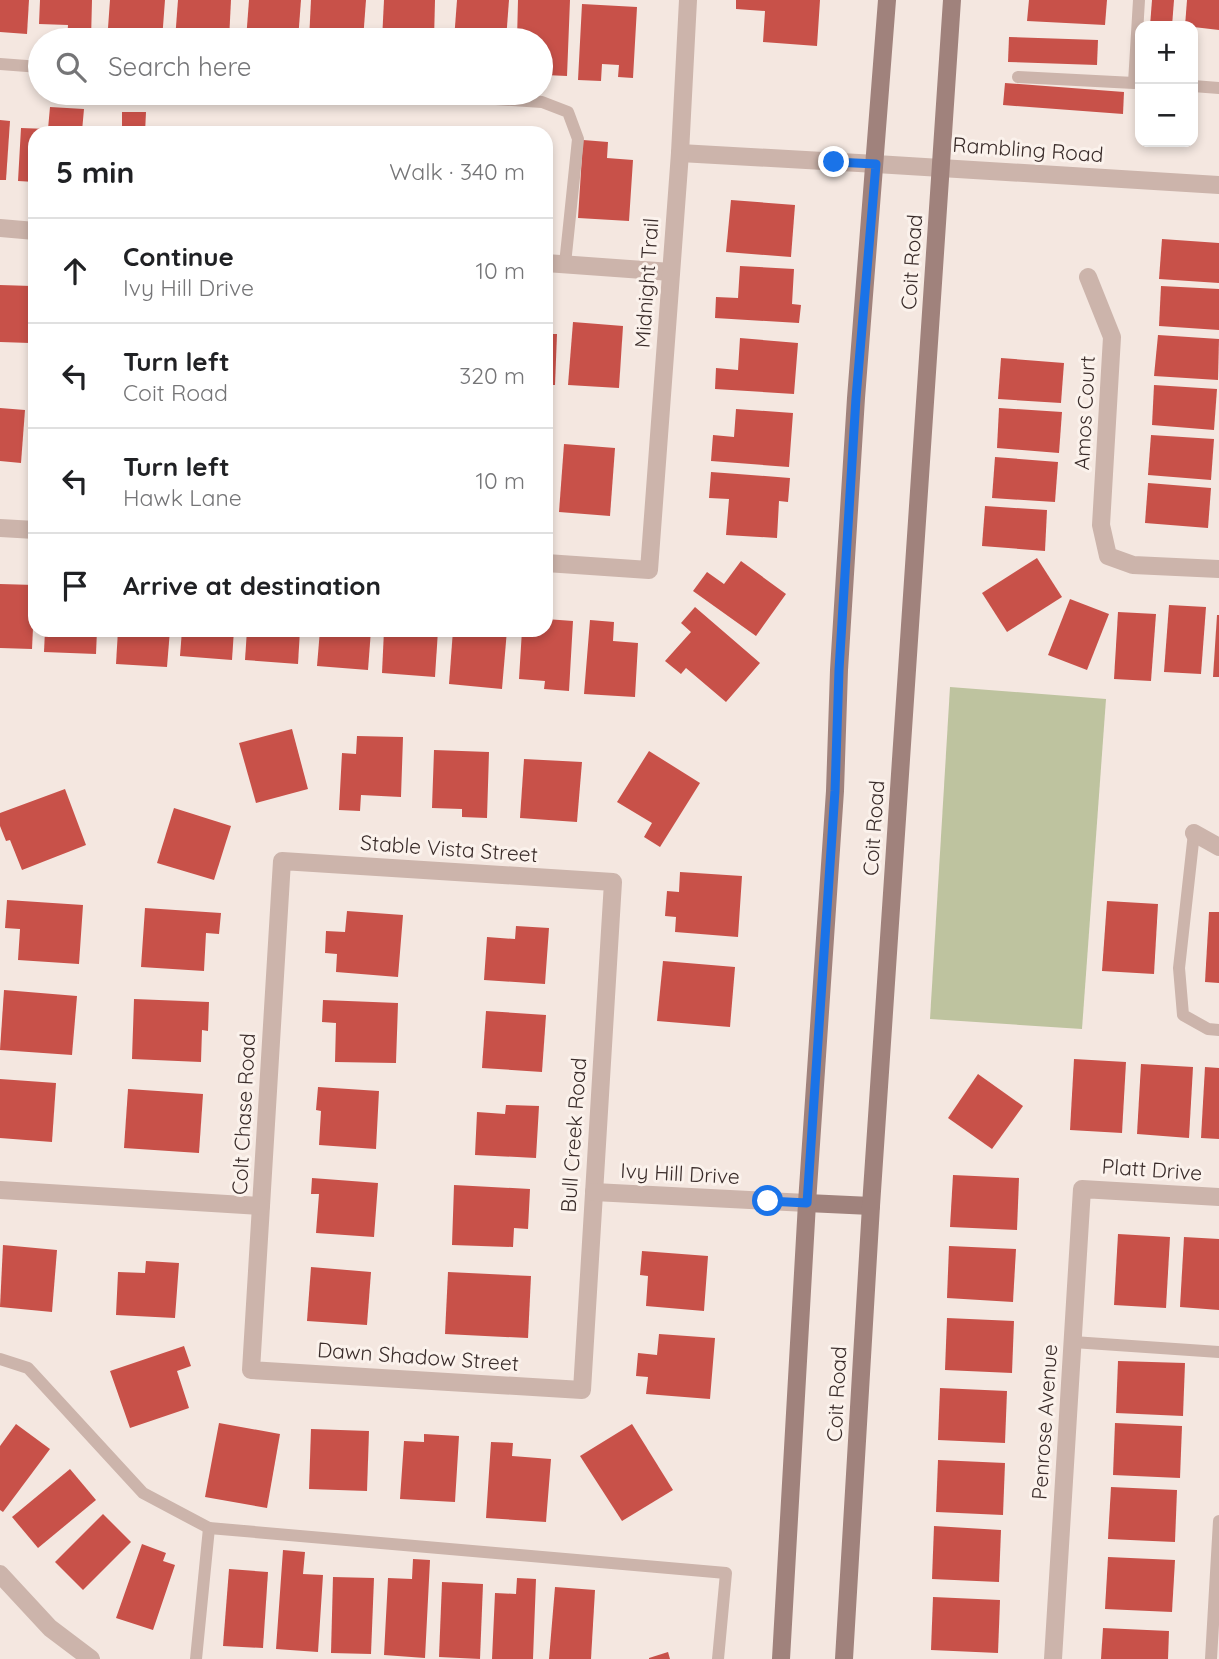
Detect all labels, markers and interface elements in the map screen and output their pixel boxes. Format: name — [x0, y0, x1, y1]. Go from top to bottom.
map controls — [1135, 21, 1198, 147]
button: + — [1135, 21, 1198, 84]
search box — [28, 28, 553, 105]
icon: search — [52, 48, 90, 86]
text: Search here — [108, 50, 252, 83]
button: − — [1135, 84, 1198, 147]
street label: Rambling Road — [952, 131, 1104, 167]
route end — [818, 146, 849, 177]
text: 5 min — [56, 153, 134, 191]
text: Walk · 340 m — [389, 157, 525, 186]
street label: Coit Road — [895, 213, 927, 311]
street label: Midnight Trail — [628, 217, 664, 349]
text: Continue — [123, 240, 234, 273]
icon: ahead — [56, 252, 94, 290]
text: 10 m — [476, 256, 525, 285]
text: Ivy Hill Drive — [123, 273, 254, 302]
text: Turn left — [123, 345, 230, 378]
street label: Amos Court — [1068, 355, 1100, 471]
icon: left — [56, 357, 94, 395]
text: 320 m — [459, 361, 525, 390]
text: Coit Road — [123, 378, 228, 407]
text: Turn left — [123, 450, 230, 483]
icon: left — [56, 462, 94, 500]
text: 10 m — [476, 466, 525, 495]
text: Hawk Lane — [123, 483, 242, 512]
icon: arrive — [56, 567, 94, 605]
text: Arrive at destination — [123, 569, 381, 602]
street label: Coit Road — [857, 779, 889, 877]
street label: Stable Vista Street — [359, 829, 539, 867]
street label: Colt Chase Road — [226, 1032, 260, 1195]
street label: Bull Creek Road — [555, 1057, 591, 1213]
street label: Platt Drive — [1101, 1153, 1203, 1185]
street label: Ivy Hill Drive — [620, 1157, 740, 1189]
route start — [752, 1185, 783, 1216]
street label: Dawn Shadow Street — [316, 1336, 520, 1376]
street label: Penrose Avenue — [1026, 1343, 1062, 1501]
street label: Coit Road — [821, 1345, 851, 1442]

